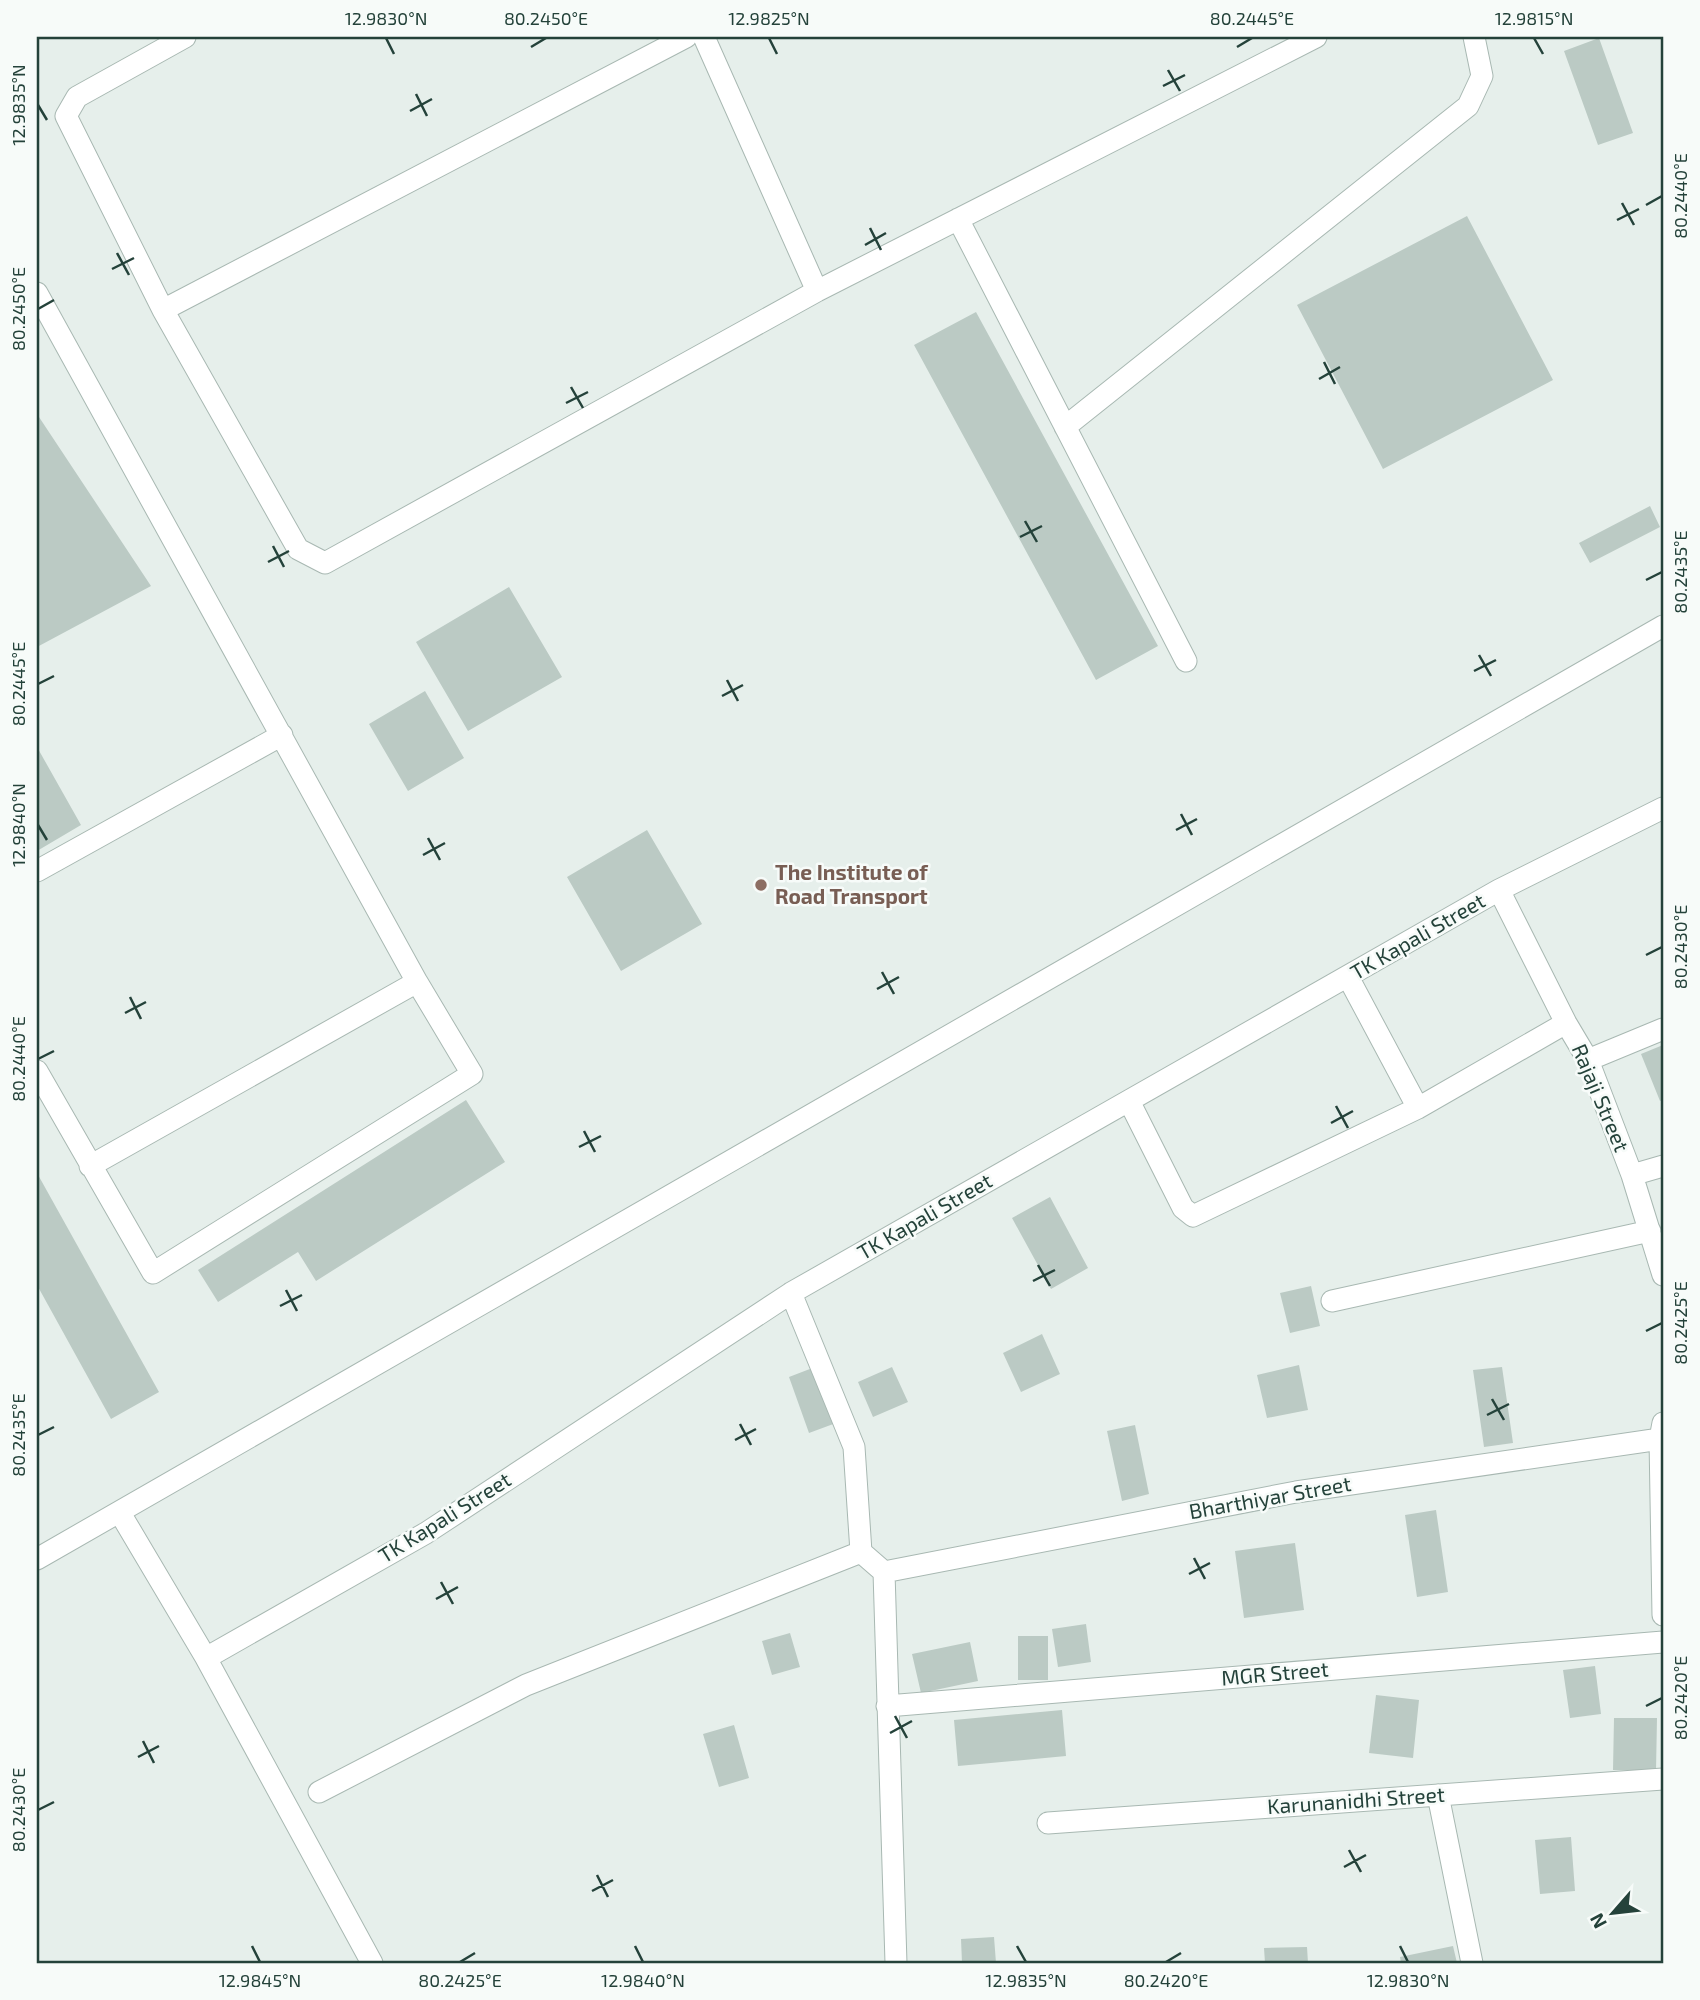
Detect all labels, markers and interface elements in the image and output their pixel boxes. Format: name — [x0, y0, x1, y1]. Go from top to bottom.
text: 12.9830°N — [345, 7, 427, 29]
text: 80.2450°E — [504, 7, 588, 29]
text: 12.9825°N — [728, 7, 810, 29]
text: 80.2445°E — [1210, 7, 1294, 29]
text: 12.9815°N — [1495, 7, 1573, 29]
text: 12.9835°N — [7, 64, 29, 146]
text: 80.2440°E — [1669, 153, 1691, 239]
text: 80.2450°E — [7, 267, 29, 351]
text: 80.2435°E — [1669, 530, 1691, 614]
text: 80.2445°E — [7, 642, 29, 726]
text: 12.9840°N — [7, 783, 29, 867]
place label: The Institute of Road Transport — [775, 859, 928, 908]
marker: The Institute of Road Transport — [753, 877, 769, 893]
street label: TK Kapali Street — [1346, 887, 1489, 984]
text: 80.2430°E — [1669, 905, 1691, 989]
text: 80.2440°E — [7, 1016, 29, 1102]
street label: Rajaji Street — [1567, 1040, 1635, 1156]
street label: TK Kapali Street — [853, 1167, 996, 1264]
text: 80.2425°E — [1669, 1281, 1691, 1365]
text: 80.2435°E — [7, 1393, 29, 1477]
street label: TK Kapali Street — [373, 1466, 515, 1567]
street label: Bharthiyar Street — [1187, 1470, 1353, 1523]
street label: MGR Street — [1220, 1655, 1330, 1690]
text: 80.2420°E — [1669, 1656, 1691, 1740]
text: 80.2430°E — [7, 1768, 29, 1852]
street label: Karunanidhi Street — [1266, 1781, 1446, 1818]
north arrow — [1578, 1878, 1648, 1948]
text: N — [1584, 1910, 1611, 1933]
text: 12.9845°N — [219, 1969, 301, 1991]
text: 80.2425°E — [418, 1969, 502, 1991]
text: 12.9840°N — [601, 1969, 685, 1991]
text: 12.9835°N — [985, 1969, 1067, 1991]
text: 80.2420°E — [1124, 1969, 1208, 1991]
text: 12.9830°N — [1367, 1969, 1449, 1991]

